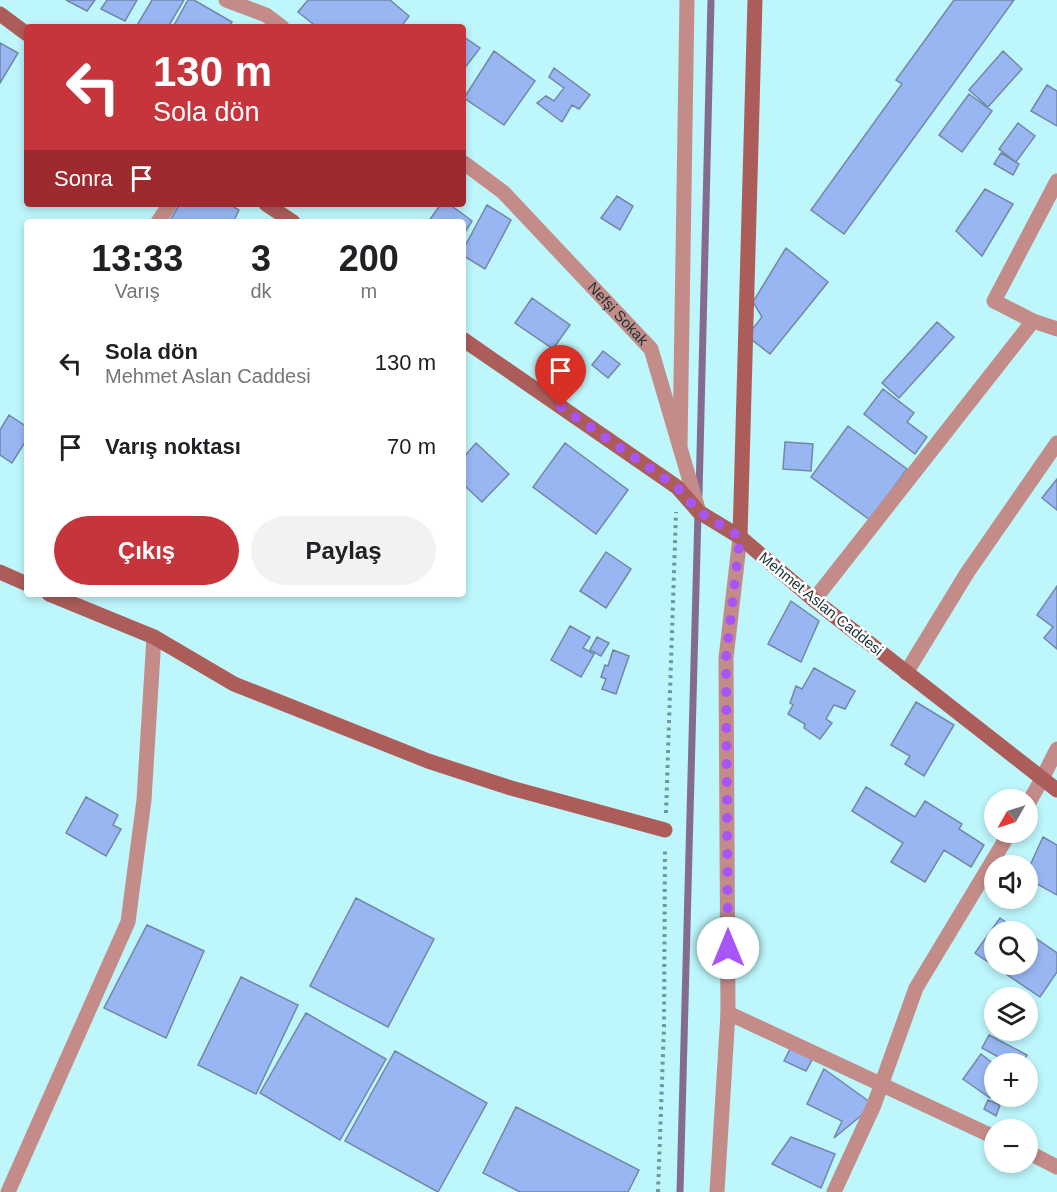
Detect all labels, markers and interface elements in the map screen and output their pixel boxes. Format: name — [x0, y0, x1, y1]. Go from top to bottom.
icon: left — [54, 48, 132, 126]
text: 130 m — [153, 48, 272, 95]
text: Sola dön — [153, 97, 260, 127]
icon: arrive — [125, 162, 158, 195]
text: Sonra — [54, 166, 113, 191]
text: 13:33 — [91, 238, 183, 279]
text: 3 — [251, 238, 271, 279]
text: 200 — [339, 238, 399, 279]
street label: Nefşi Sokak — [585, 279, 652, 349]
text: Varış — [115, 280, 160, 302]
text: dk — [250, 280, 272, 302]
text: m — [360, 280, 377, 302]
text: Sola dön — [105, 339, 198, 364]
pin — [535, 345, 586, 407]
icon: left — [54, 347, 87, 380]
text: 130 m — [375, 350, 436, 375]
icon: arrive — [544, 354, 577, 387]
text: Mehmet Aslan Caddesi — [105, 365, 311, 387]
icon: arrive — [54, 431, 87, 464]
text: Varış noktası — [105, 434, 241, 459]
text: 70 m — [387, 434, 436, 459]
button: Çıkış — [54, 516, 239, 585]
button: Paylaş — [251, 516, 436, 585]
street label: Mehmet Aslan Caddesi — [756, 548, 887, 659]
north arrow — [984, 789, 1038, 843]
map controls — [984, 789, 1038, 1173]
button: sound — [984, 855, 1038, 909]
position arrow — [696, 916, 760, 980]
button: search — [984, 921, 1038, 975]
button: layers — [984, 987, 1038, 1041]
button: + — [984, 1053, 1038, 1107]
button: − — [984, 1119, 1038, 1173]

